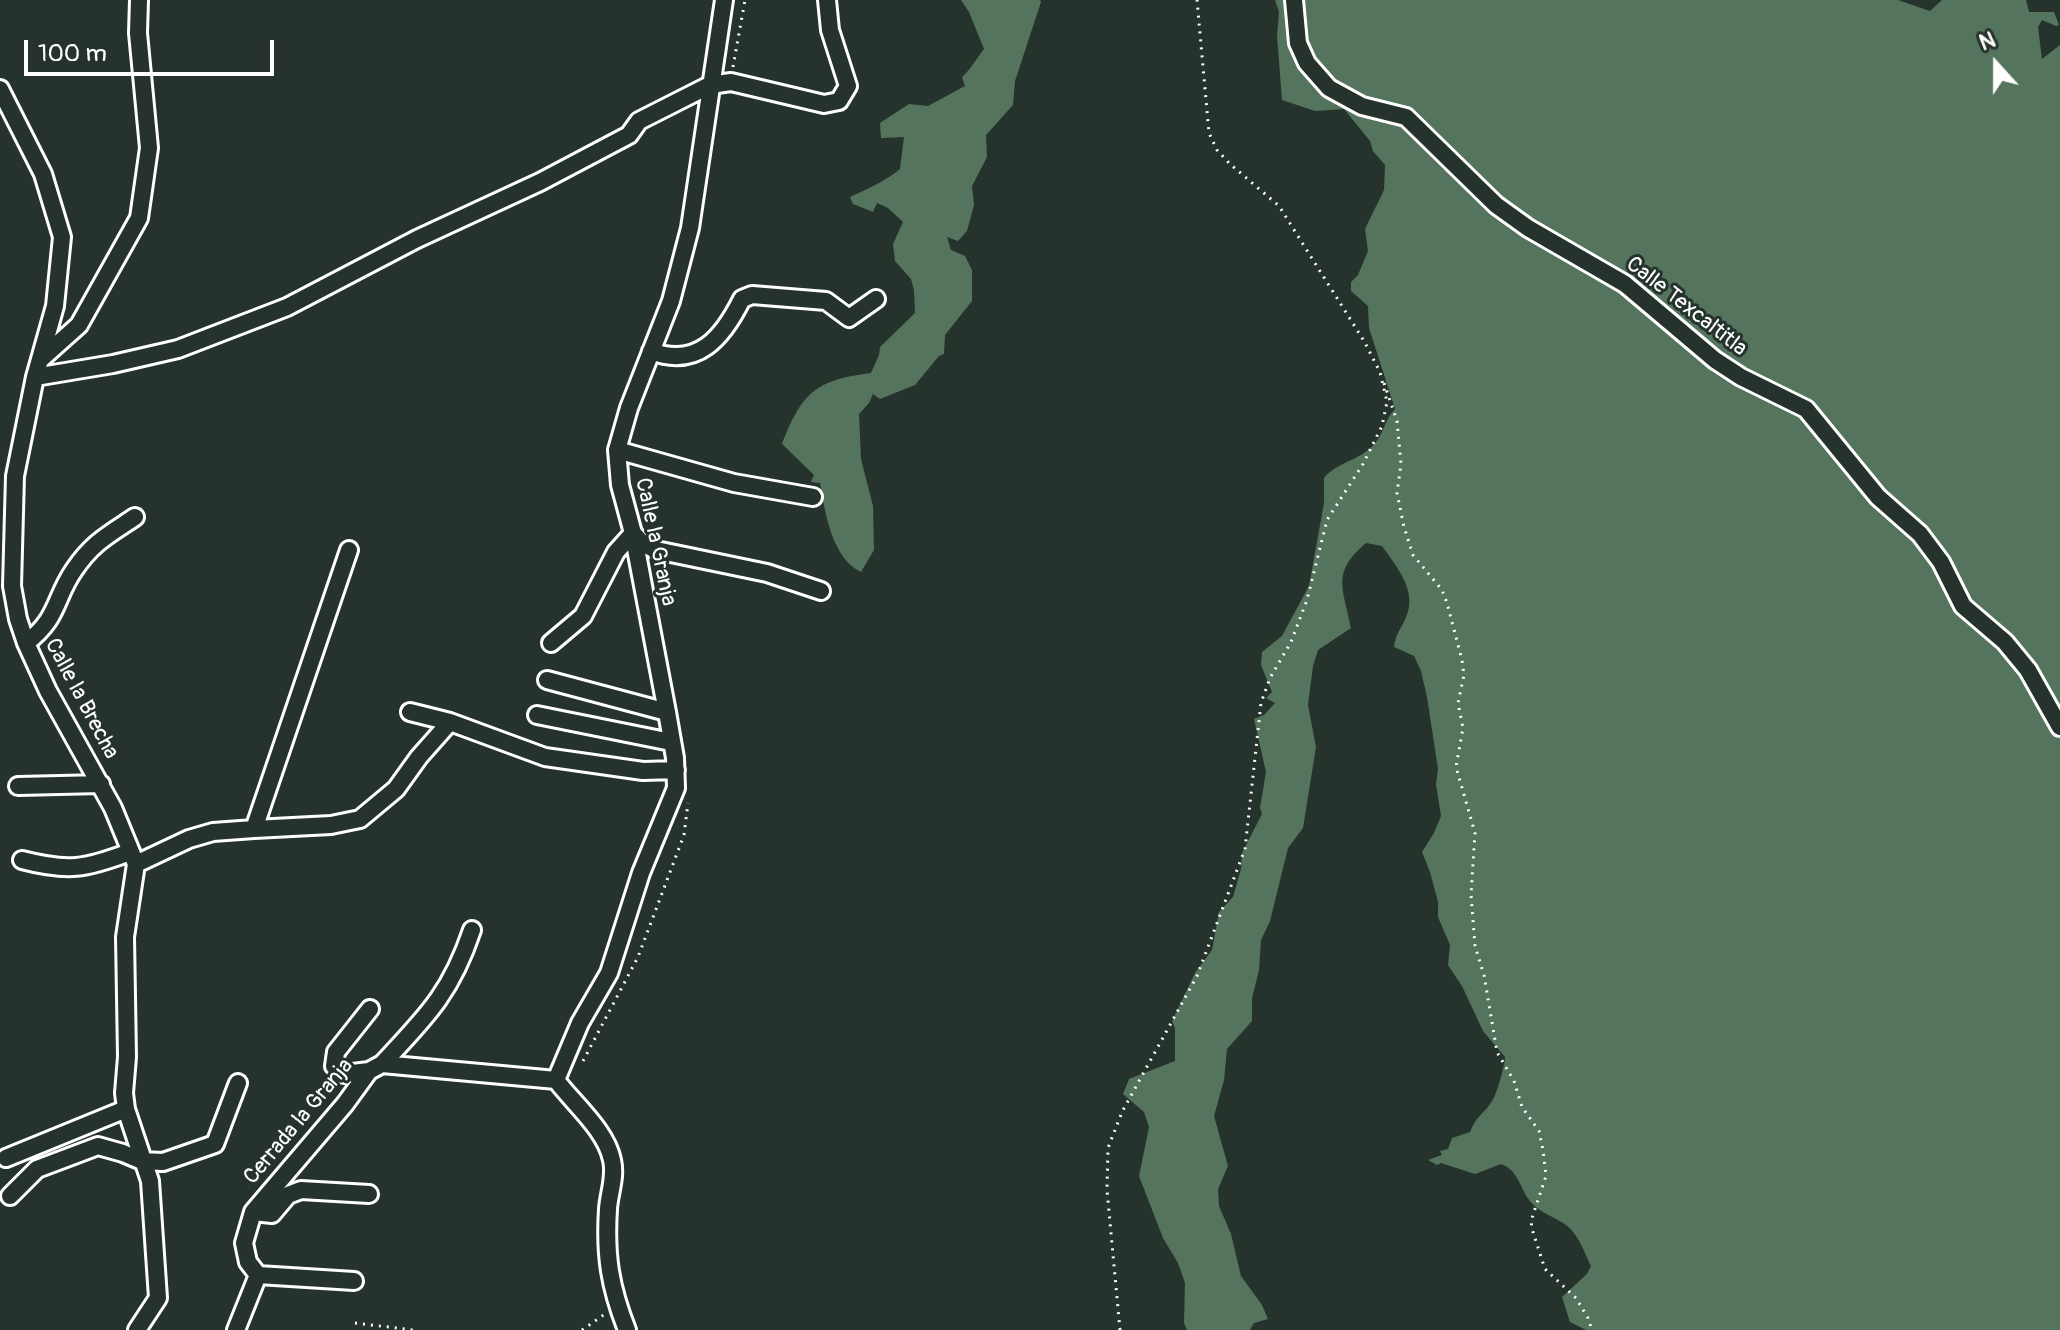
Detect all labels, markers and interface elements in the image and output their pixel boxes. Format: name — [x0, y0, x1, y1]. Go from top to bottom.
scale bar — [28, 24, 278, 74]
north arrow — [1956, 24, 2036, 104]
text: N — [1975, 26, 1999, 57]
text: 100 m — [38, 39, 107, 68]
street label: Calle Texcaltitla — [1620, 252, 1752, 362]
street label: Calle la Granja — [629, 476, 681, 608]
street label: Calle la Brecha — [38, 634, 124, 764]
street label: Cerrada la Granja — [239, 1054, 359, 1190]

